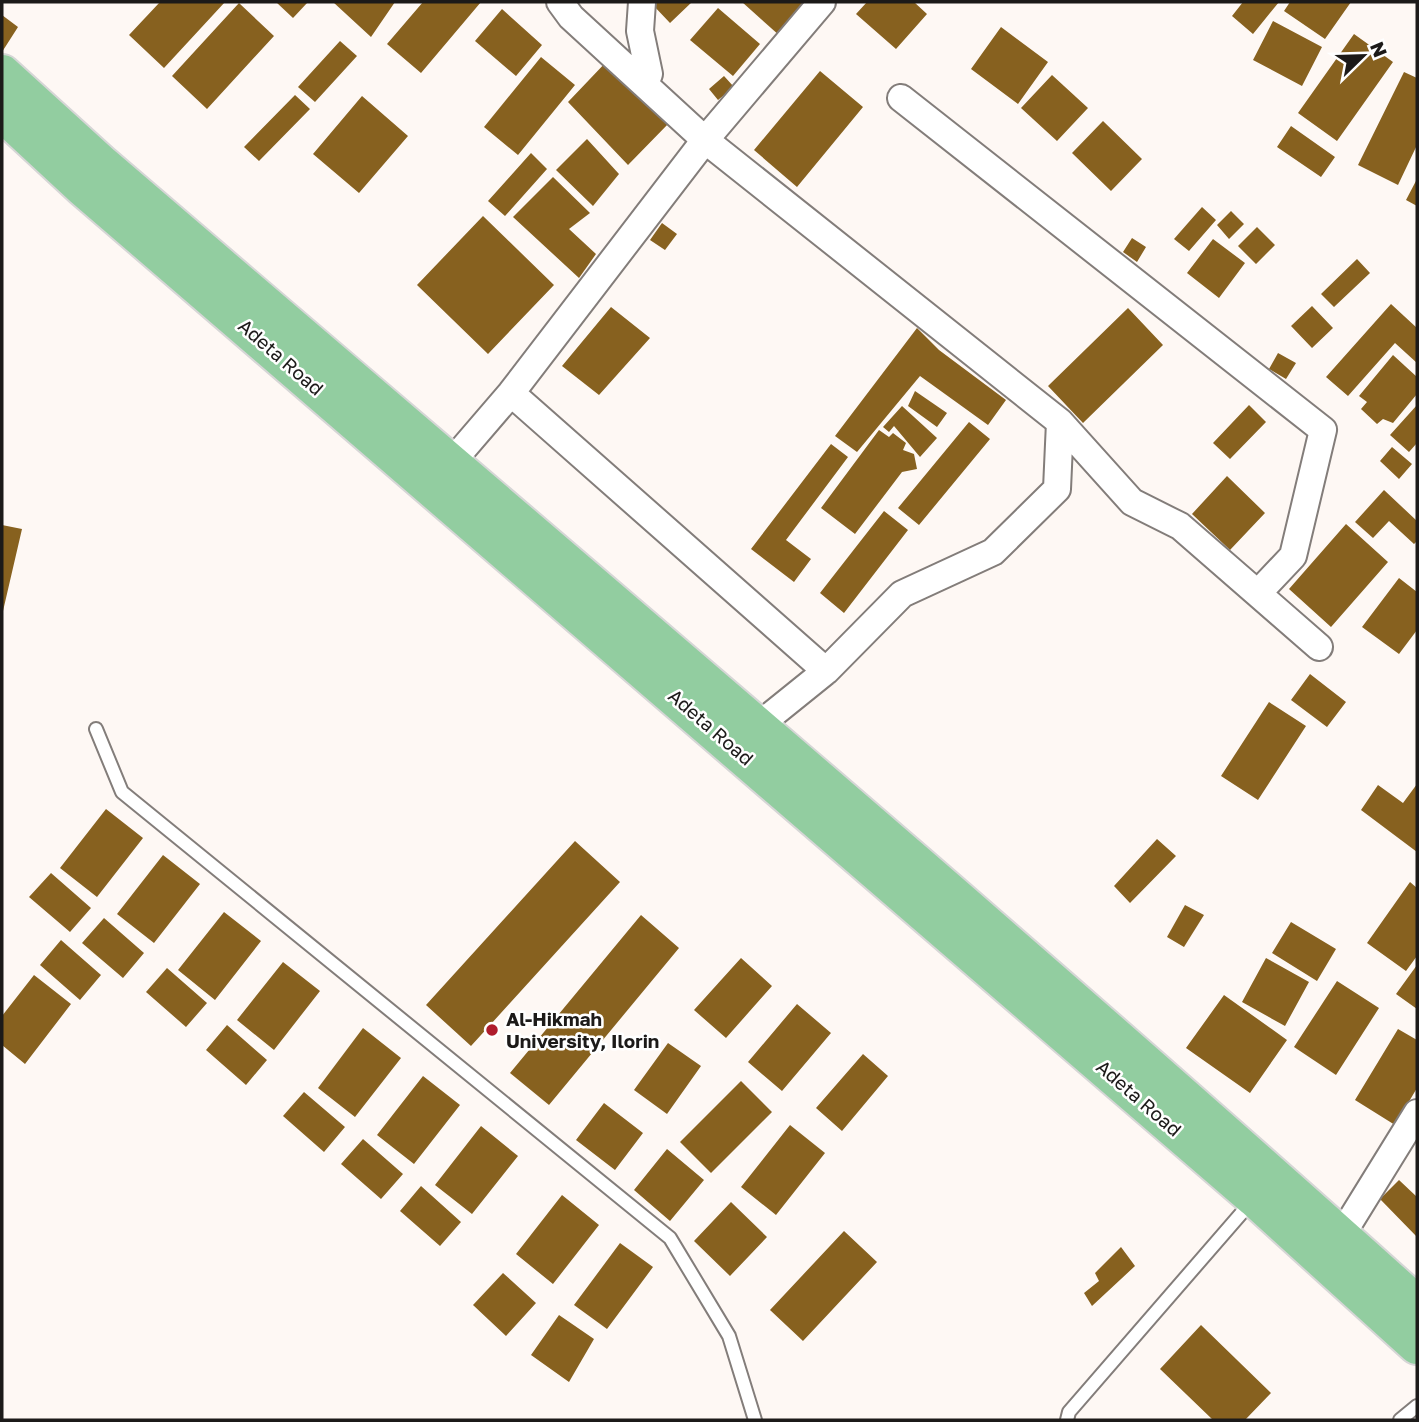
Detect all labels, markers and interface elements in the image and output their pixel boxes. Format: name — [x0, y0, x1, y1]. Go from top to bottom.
north arrow — [1328, 21, 1398, 91]
text: N — [1366, 38, 1393, 60]
street label: Adeta Road — [234, 314, 328, 400]
street label: Adeta Road — [664, 684, 758, 770]
place label: Al-Hikmah University, Ilorin — [506, 1007, 659, 1052]
marker: Al-Hikmah University, Ilorin — [484, 1022, 500, 1038]
street label: Adeta Road — [1092, 1055, 1186, 1141]

